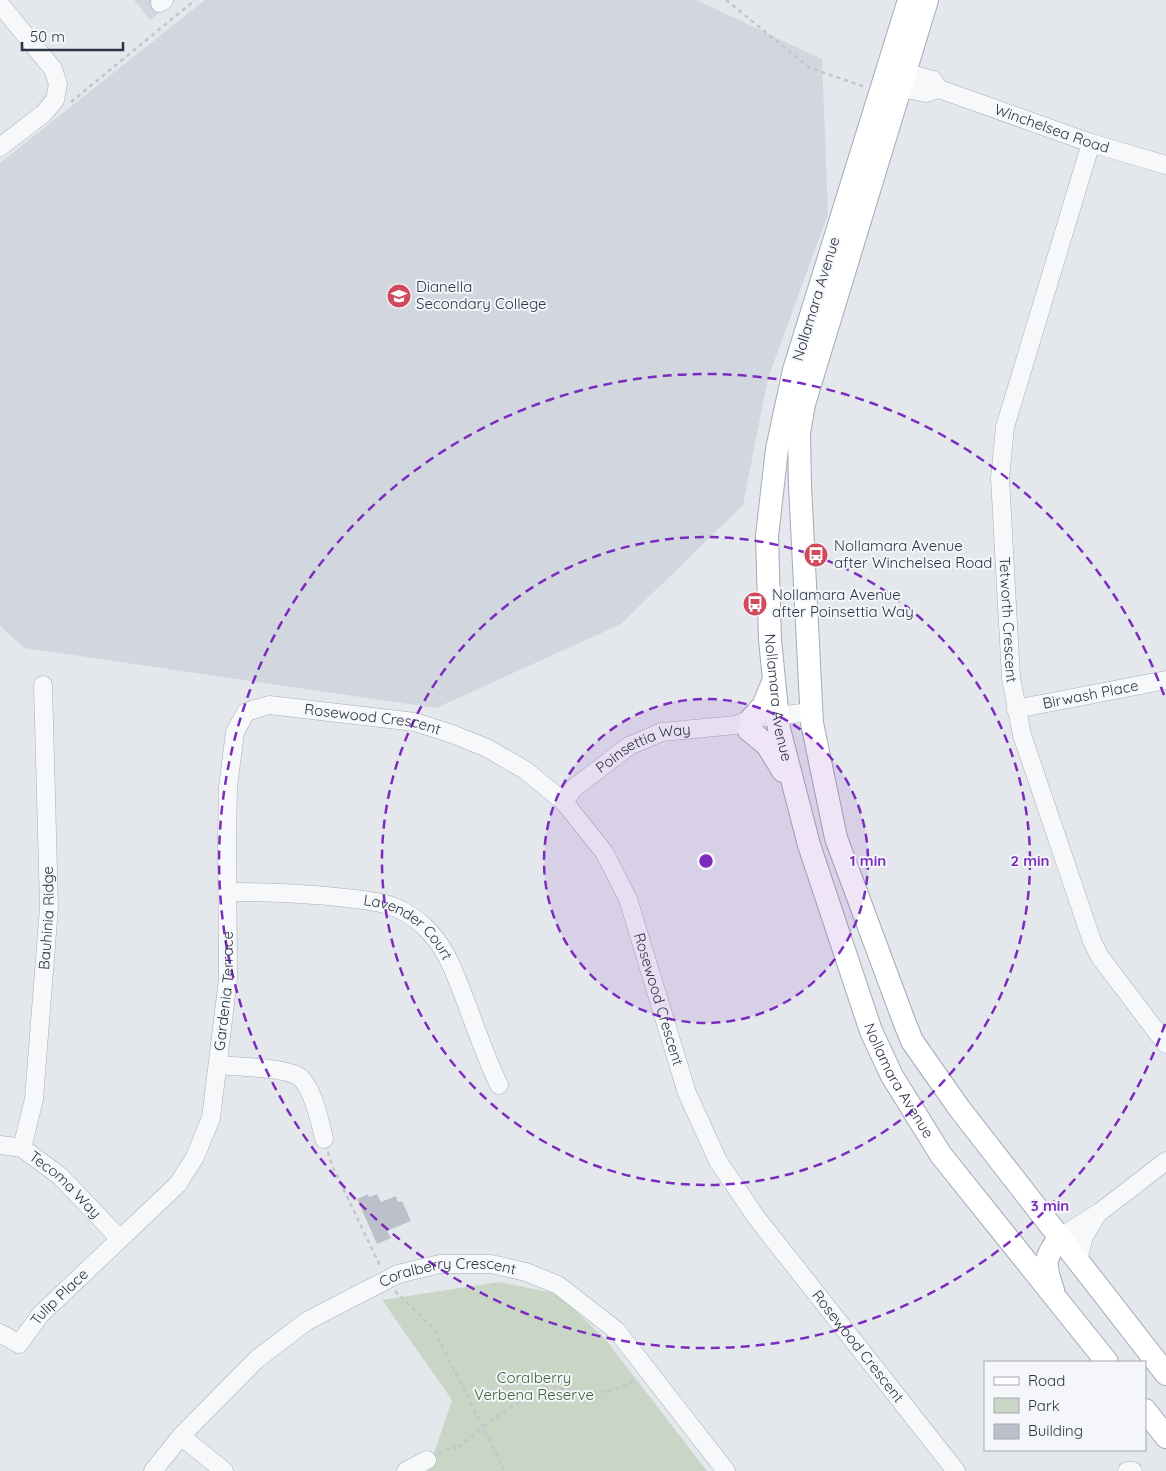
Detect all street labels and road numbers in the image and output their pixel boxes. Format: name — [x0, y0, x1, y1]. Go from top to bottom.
street label: Winchelsea Road — [992, 99, 1112, 157]
street label: Nollamara Avenue — [788, 234, 843, 363]
street label: Tetworth Crescent — [995, 556, 1022, 684]
street label: Nollamara Avenue — [761, 633, 797, 763]
street label: Birwash Place — [1041, 676, 1140, 713]
street label: Rosewood Crescent — [303, 699, 443, 739]
street label: Poinsettia Way — [592, 719, 691, 777]
street label: Bauhinia Ridge — [34, 866, 58, 971]
street label: Lavender Court — [363, 890, 457, 963]
street label: Rosewood Crescent — [630, 930, 688, 1068]
street label: Gardenia Terrace — [209, 931, 237, 1052]
street label: Nollamara Avenue — [860, 1021, 938, 1142]
street label: Tecoma Way — [26, 1147, 105, 1222]
street label: Coralberry Crescent — [376, 1254, 518, 1291]
street label: Tulip Place — [26, 1264, 92, 1329]
street label: Rosewood Crescent — [808, 1286, 908, 1406]

